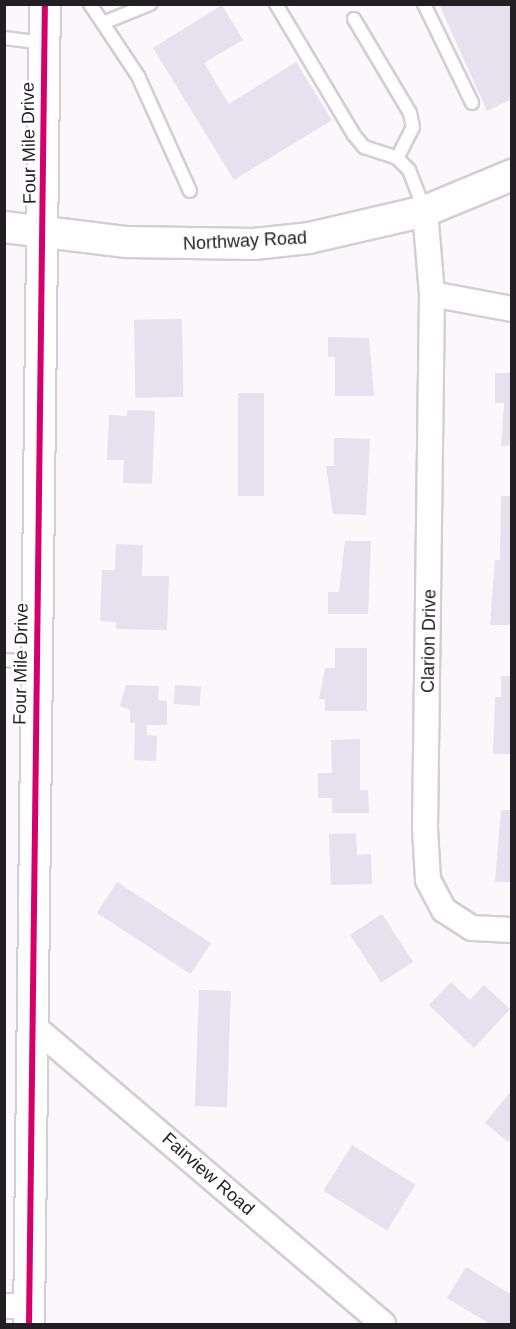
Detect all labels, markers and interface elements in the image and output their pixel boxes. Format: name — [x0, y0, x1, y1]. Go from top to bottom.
street label: Four Mile Drive — [17, 82, 41, 204]
street label: Northway Road — [182, 227, 308, 255]
street label: Clarion Drive — [417, 589, 441, 693]
street label: Four Mile Drive — [9, 603, 33, 725]
street label: Fairview Road — [158, 1128, 258, 1220]

